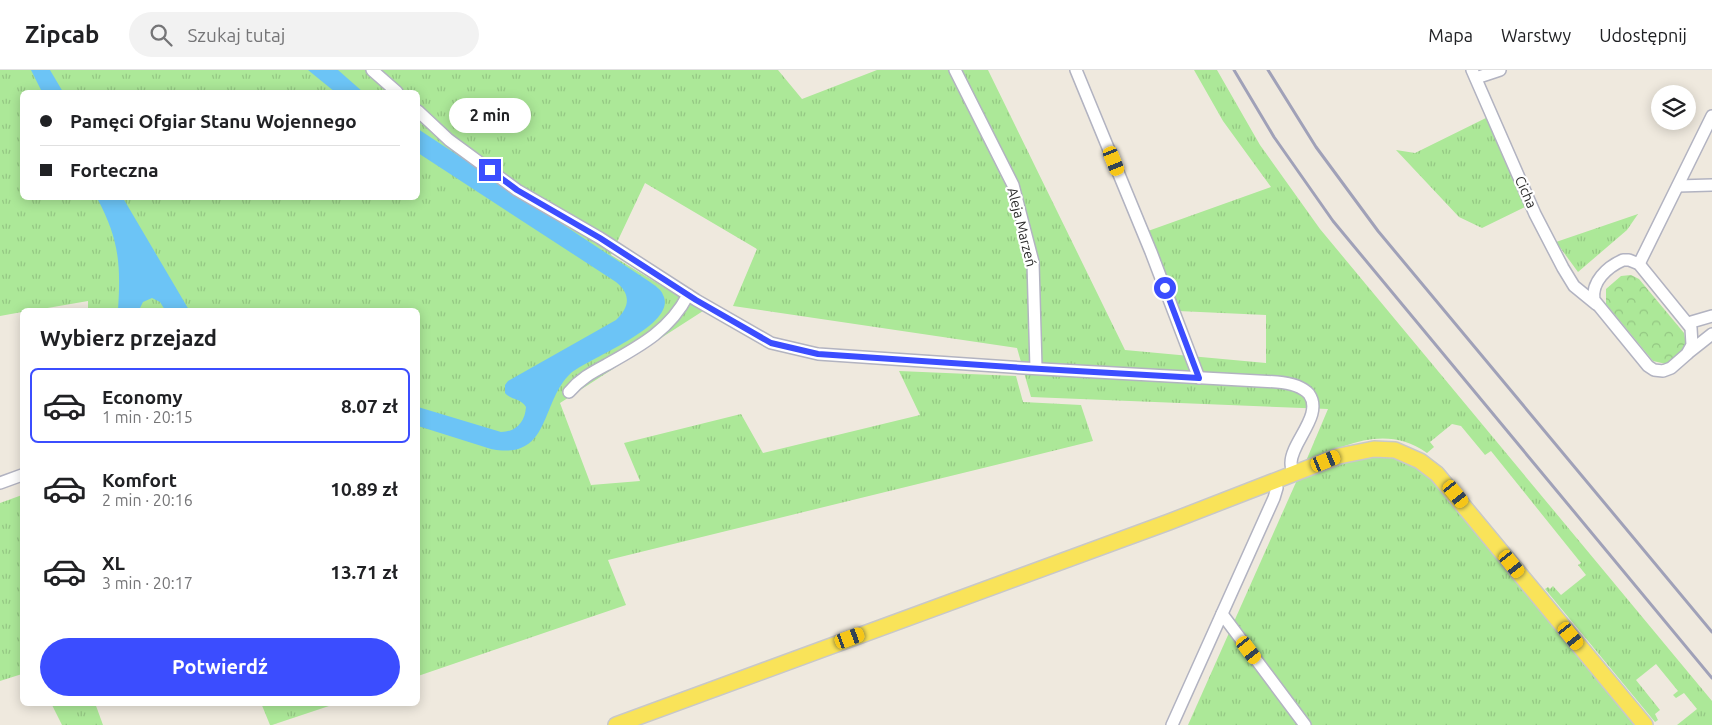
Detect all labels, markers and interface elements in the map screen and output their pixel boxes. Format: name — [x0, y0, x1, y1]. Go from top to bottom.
search box — [129, 12, 479, 57]
text: Zipcab — [25, 21, 99, 48]
icon: search — [147, 21, 175, 49]
text: Szukaj tutaj — [187, 24, 285, 46]
text: Mapa — [1428, 25, 1473, 45]
text: Warstwy — [1501, 25, 1571, 45]
text: Udostępnij — [1599, 25, 1687, 45]
map controls — [1651, 85, 1696, 130]
button: layers — [1651, 85, 1696, 130]
callout: 2 min — [449, 98, 531, 132]
text: 2 min — [470, 106, 510, 124]
text: Pamęci Ofgiar Stanu Wojennego — [70, 110, 357, 132]
car — [1101, 144, 1126, 178]
text: Forteczna — [70, 159, 159, 181]
route end — [479, 159, 501, 181]
street label: Cicha — [1512, 173, 1540, 211]
street label: Aleja Marzeń — [1004, 186, 1040, 268]
route start — [1154, 277, 1176, 299]
text: Wybierz przejazd — [40, 325, 217, 350]
icon: car — [42, 383, 87, 428]
text: Economy — [102, 386, 183, 408]
text: 8.07 zł — [341, 395, 398, 417]
text: 1 min · 20:15 — [102, 408, 193, 426]
car — [1309, 448, 1342, 474]
icon: car — [42, 466, 87, 511]
text: Komfort — [102, 469, 177, 491]
text: 10.89 zł — [330, 478, 398, 500]
car — [1440, 478, 1471, 510]
text: 2 min · 20:16 — [102, 491, 193, 509]
car — [1496, 548, 1527, 580]
icon: car — [42, 549, 87, 594]
text: XL — [102, 552, 125, 574]
text: 13.71 zł — [330, 561, 398, 583]
text: 3 min · 20:17 — [102, 574, 193, 592]
car — [1555, 620, 1586, 652]
car — [833, 626, 866, 650]
car — [1233, 634, 1264, 666]
button: Potwierdź — [40, 638, 400, 696]

